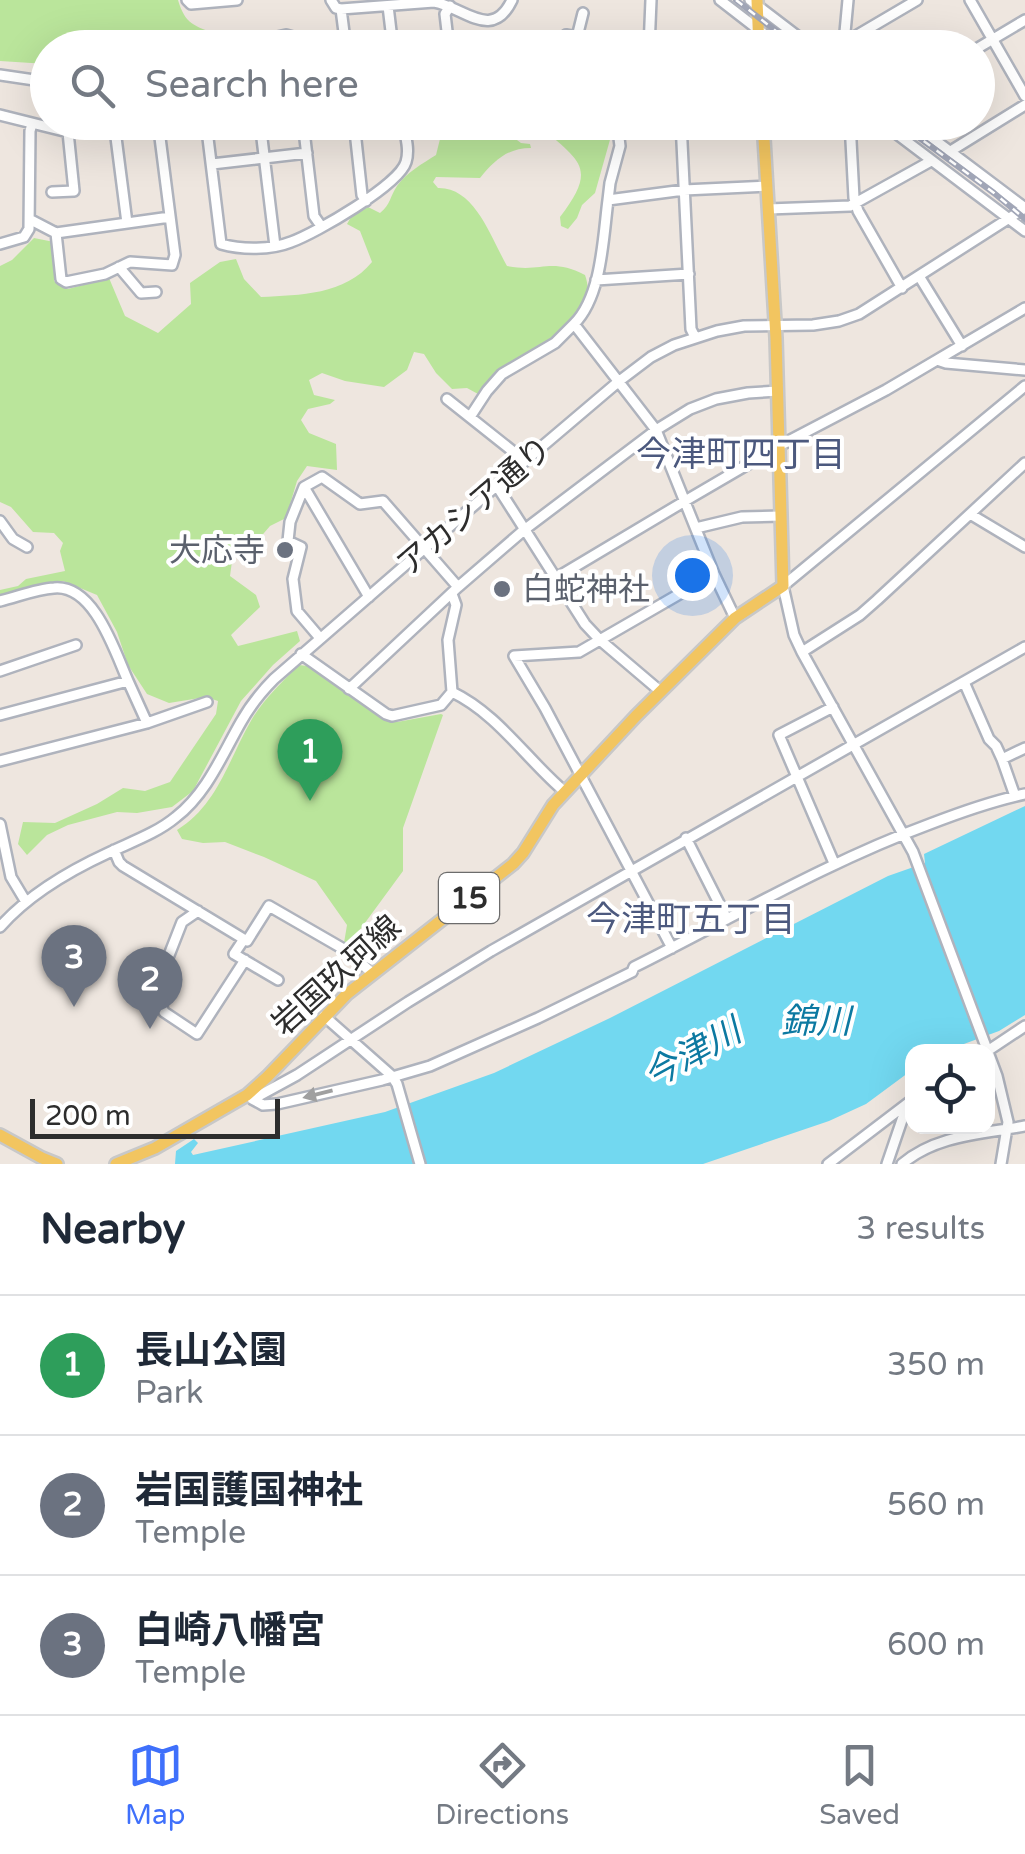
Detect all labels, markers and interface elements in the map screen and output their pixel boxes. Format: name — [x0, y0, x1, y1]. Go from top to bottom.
search box — [30, 30, 995, 140]
icon: search — [65, 58, 120, 113]
text: Search here — [145, 62, 359, 108]
street label: アカシア通り — [390, 429, 560, 584]
district label: 今津町四丁目 — [636, 434, 846, 476]
place label: 大応寺 — [169, 532, 265, 570]
marker: 大応寺 — [274, 539, 296, 561]
your location — [667, 550, 718, 601]
place label: 白蛇神社 — [522, 571, 650, 609]
marker: 白蛇神社 — [491, 578, 513, 600]
pin: 1 — [278, 718, 342, 801]
road number: 15 — [439, 873, 499, 923]
district label: 今津町五丁目 — [586, 899, 796, 941]
street label: 岩国玖珂線 — [264, 908, 409, 1043]
pin: 3 — [42, 924, 106, 1007]
pin: 2 — [118, 946, 182, 1029]
water label: 錦川 — [781, 1001, 855, 1043]
water label: 今津川 — [636, 1008, 752, 1098]
map controls — [905, 1044, 995, 1134]
button: locate — [905, 1044, 995, 1134]
one-way arrow — [302, 1086, 333, 1102]
scale bar — [30, 1094, 280, 1138]
text: 200 m — [45, 1099, 131, 1133]
text: Nearby — [40, 1204, 185, 1255]
text: 3 results — [856, 1210, 985, 1248]
text: 長山公園 — [135, 1328, 287, 1374]
text: 1 — [62, 1346, 83, 1384]
text: 350 m — [887, 1346, 985, 1384]
text: Park — [135, 1374, 203, 1412]
text: 岩国護国神社 — [135, 1468, 363, 1514]
text: 2 — [62, 1486, 83, 1524]
text: 560 m — [887, 1486, 985, 1524]
text: Temple — [135, 1514, 246, 1552]
text: 白崎八幡宮 — [135, 1608, 325, 1654]
text: 3 — [62, 1626, 83, 1664]
text: 600 m — [887, 1626, 985, 1664]
text: Temple — [135, 1654, 246, 1692]
tab: Map — [125, 1738, 185, 1832]
tab: Directions — [435, 1738, 569, 1832]
tab: Saved — [819, 1738, 900, 1832]

